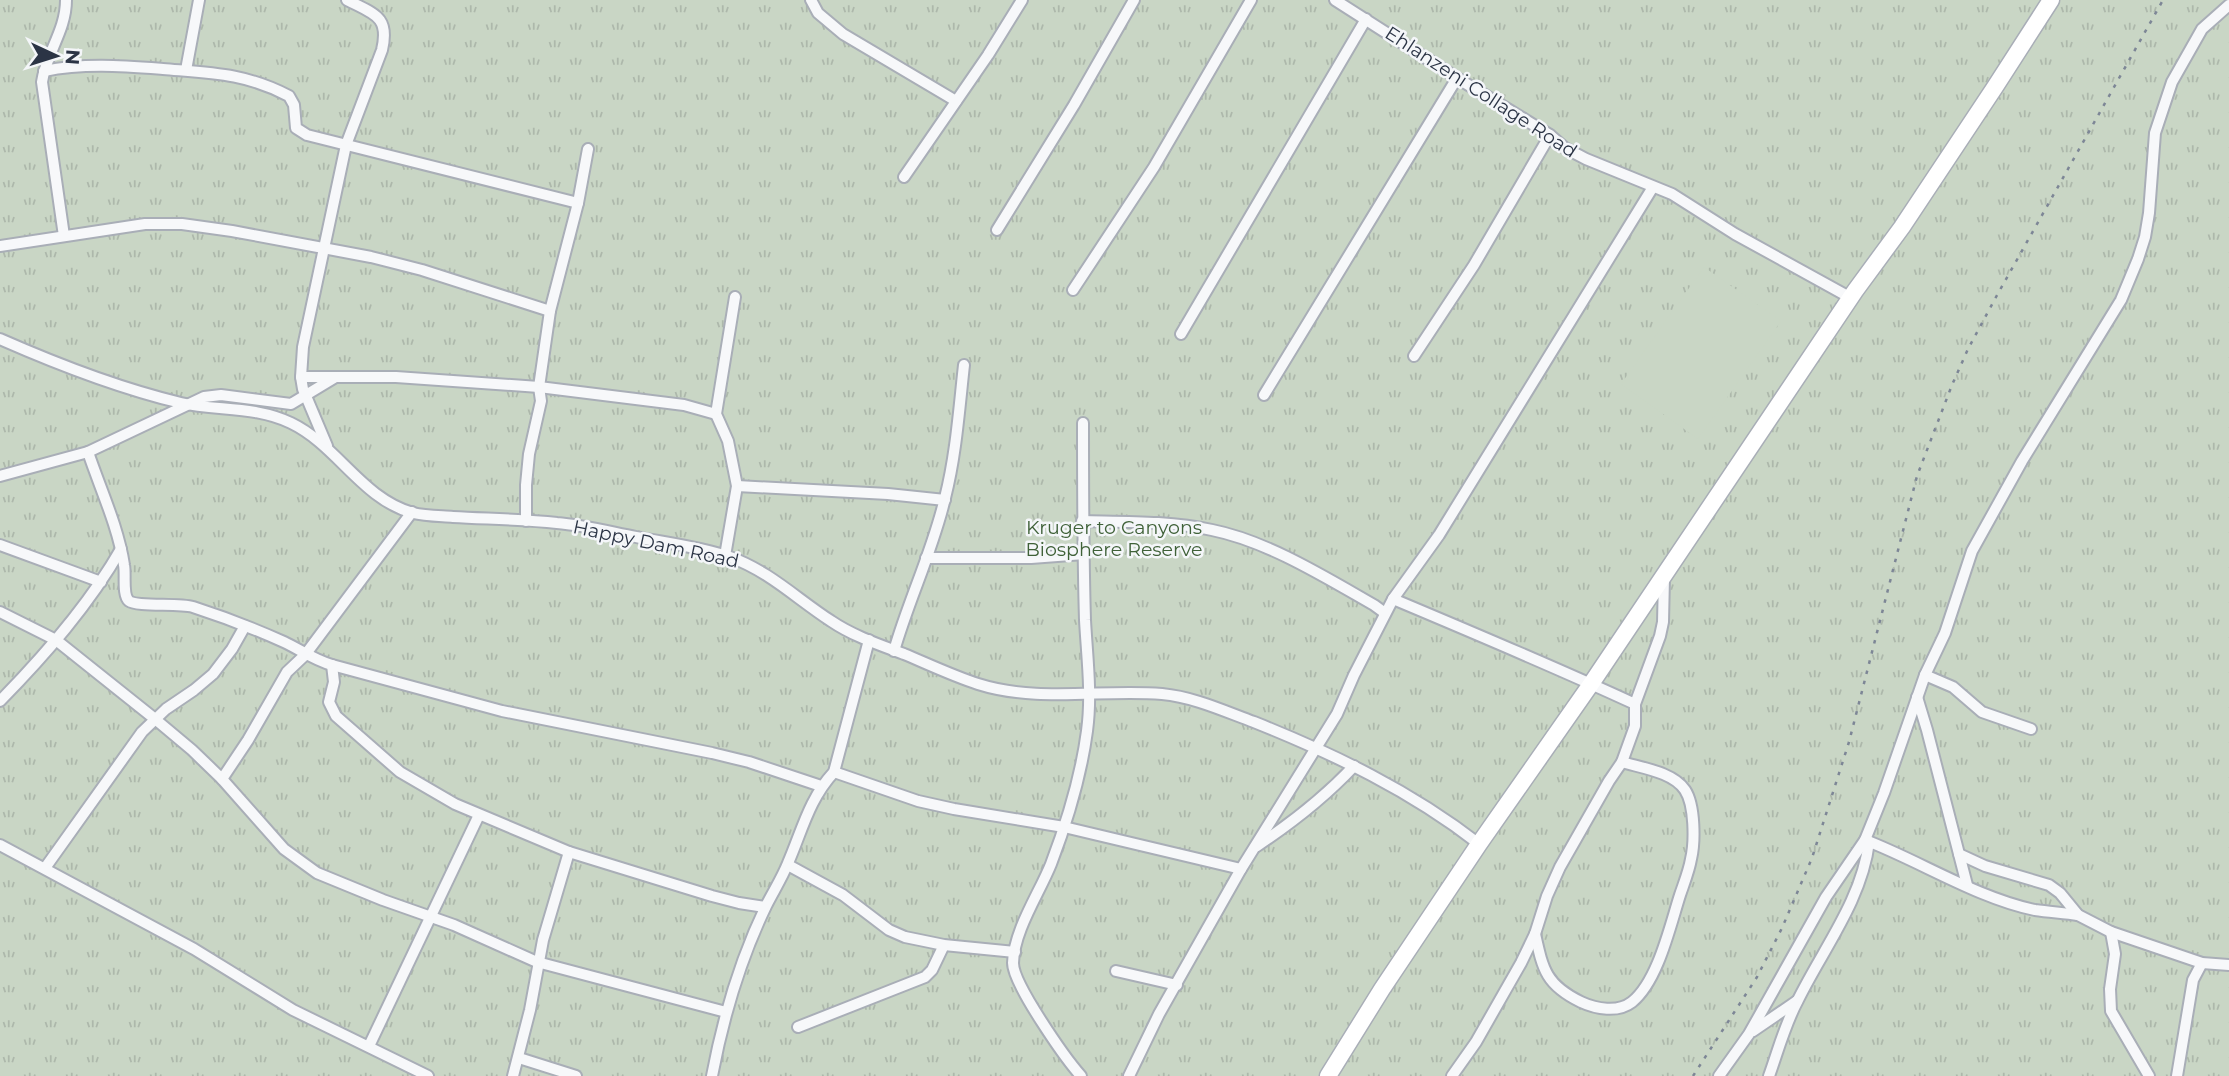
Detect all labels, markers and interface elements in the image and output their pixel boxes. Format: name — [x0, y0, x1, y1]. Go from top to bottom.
north arrow — [21, 21, 91, 91]
street label: Ehlanzeni Collage Road — [1381, 21, 1581, 163]
text: N — [60, 49, 84, 66]
street label: Happy Dam Road — [571, 515, 741, 573]
park label: Kruger to Canyons Biosphere Reserve — [1025, 516, 1203, 561]

